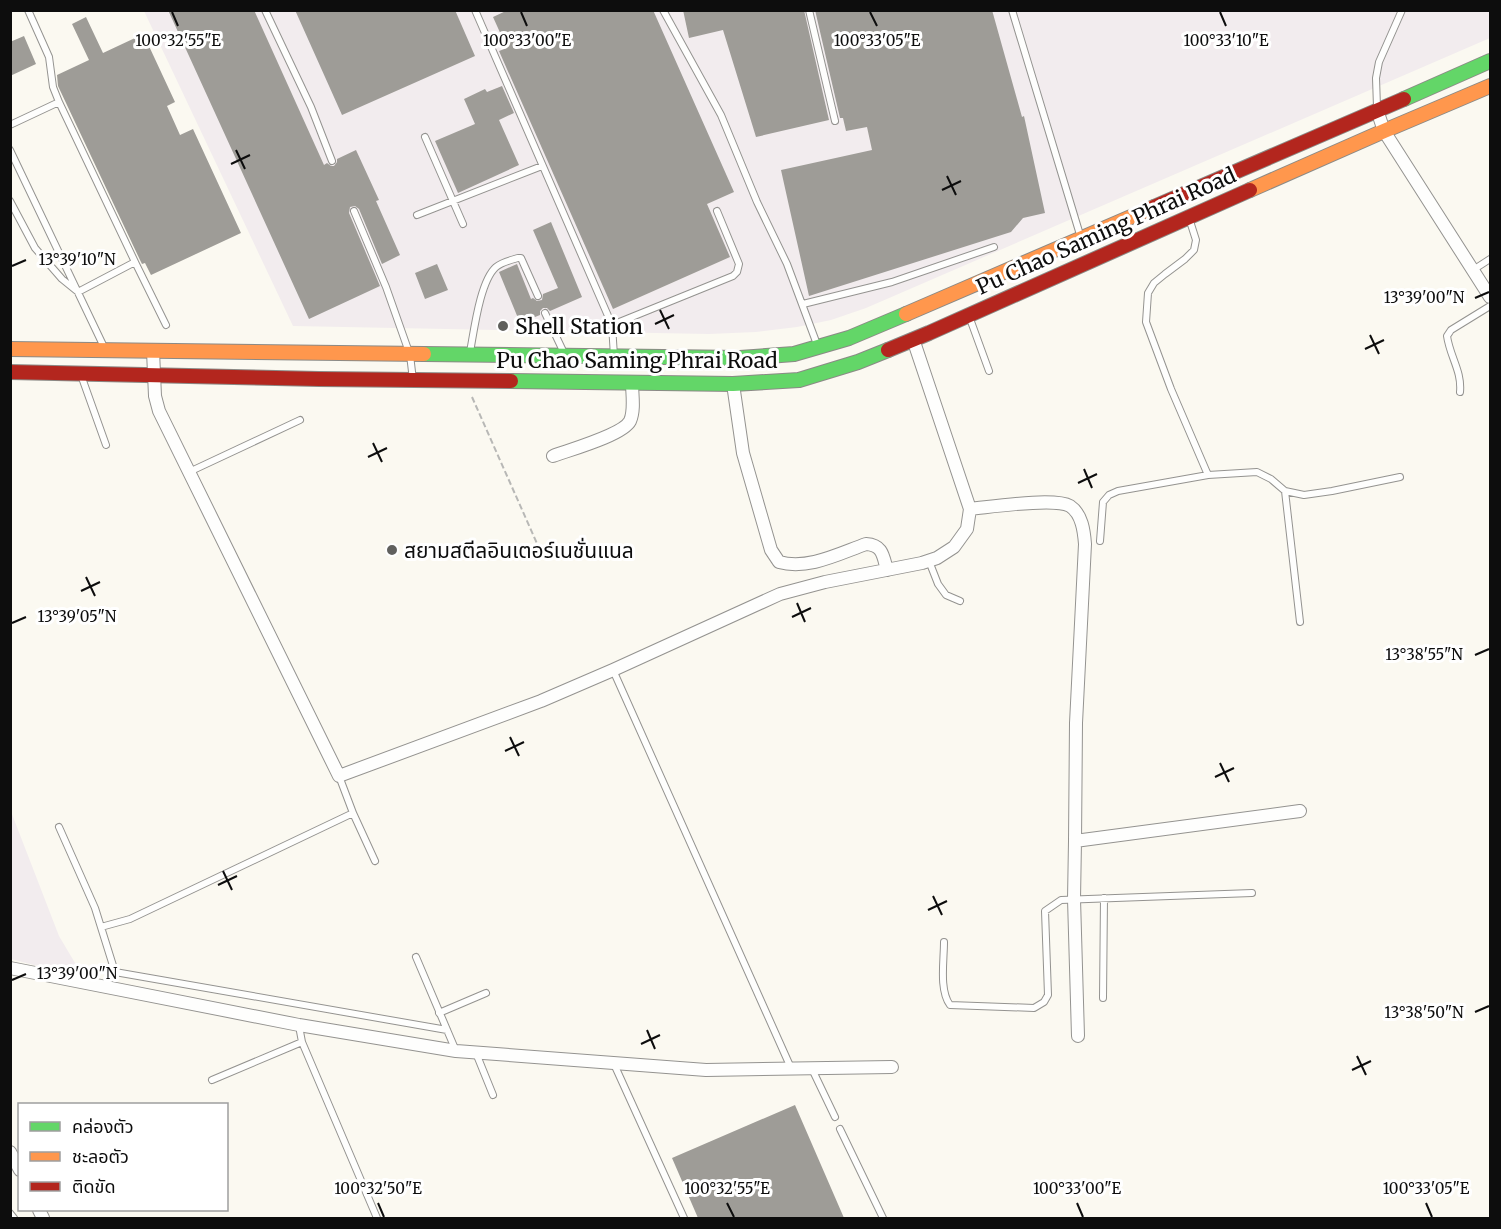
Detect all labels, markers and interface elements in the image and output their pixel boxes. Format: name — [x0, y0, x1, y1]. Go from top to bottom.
text: 100°32'55"E — [135, 31, 221, 50]
text: 100°33'00"E — [483, 31, 572, 50]
text: 100°33'05"E — [834, 31, 921, 50]
text: 100°33'10"E — [1184, 31, 1269, 50]
street label: Pu Chao Saming Phrai Road — [972, 161, 1240, 301]
text: 13°39'10"N — [38, 250, 116, 269]
text: 13°39'00"N — [1384, 288, 1465, 307]
place label: Shell Station — [515, 313, 643, 340]
marker: Shell Station — [496, 319, 510, 333]
street label: Pu Chao Saming Phrai Road — [496, 347, 778, 374]
place label: สยามสตีลอินเตอร์เนชั่นแนล — [404, 537, 634, 564]
marker: สยามสตีลอินเตอร์เนชั่นแนล — [385, 543, 399, 557]
text: 13°39'05"N — [38, 607, 117, 626]
text: 13°38'55"N — [1385, 645, 1463, 664]
text: 13°39'00"N — [37, 964, 118, 983]
text: 13°38'50"N — [1384, 1003, 1464, 1022]
legend — [18, 1103, 228, 1211]
text: คล่องตัว — [72, 1115, 134, 1138]
text: ชะลอตัว — [72, 1145, 129, 1168]
text: ติดขัด — [72, 1175, 115, 1198]
text: 100°32'50"E — [334, 1179, 422, 1198]
text: 100°32'55"E — [684, 1179, 770, 1198]
text: 100°33'00"E — [1033, 1179, 1122, 1198]
text: 100°33'05"E — [1383, 1179, 1470, 1198]

